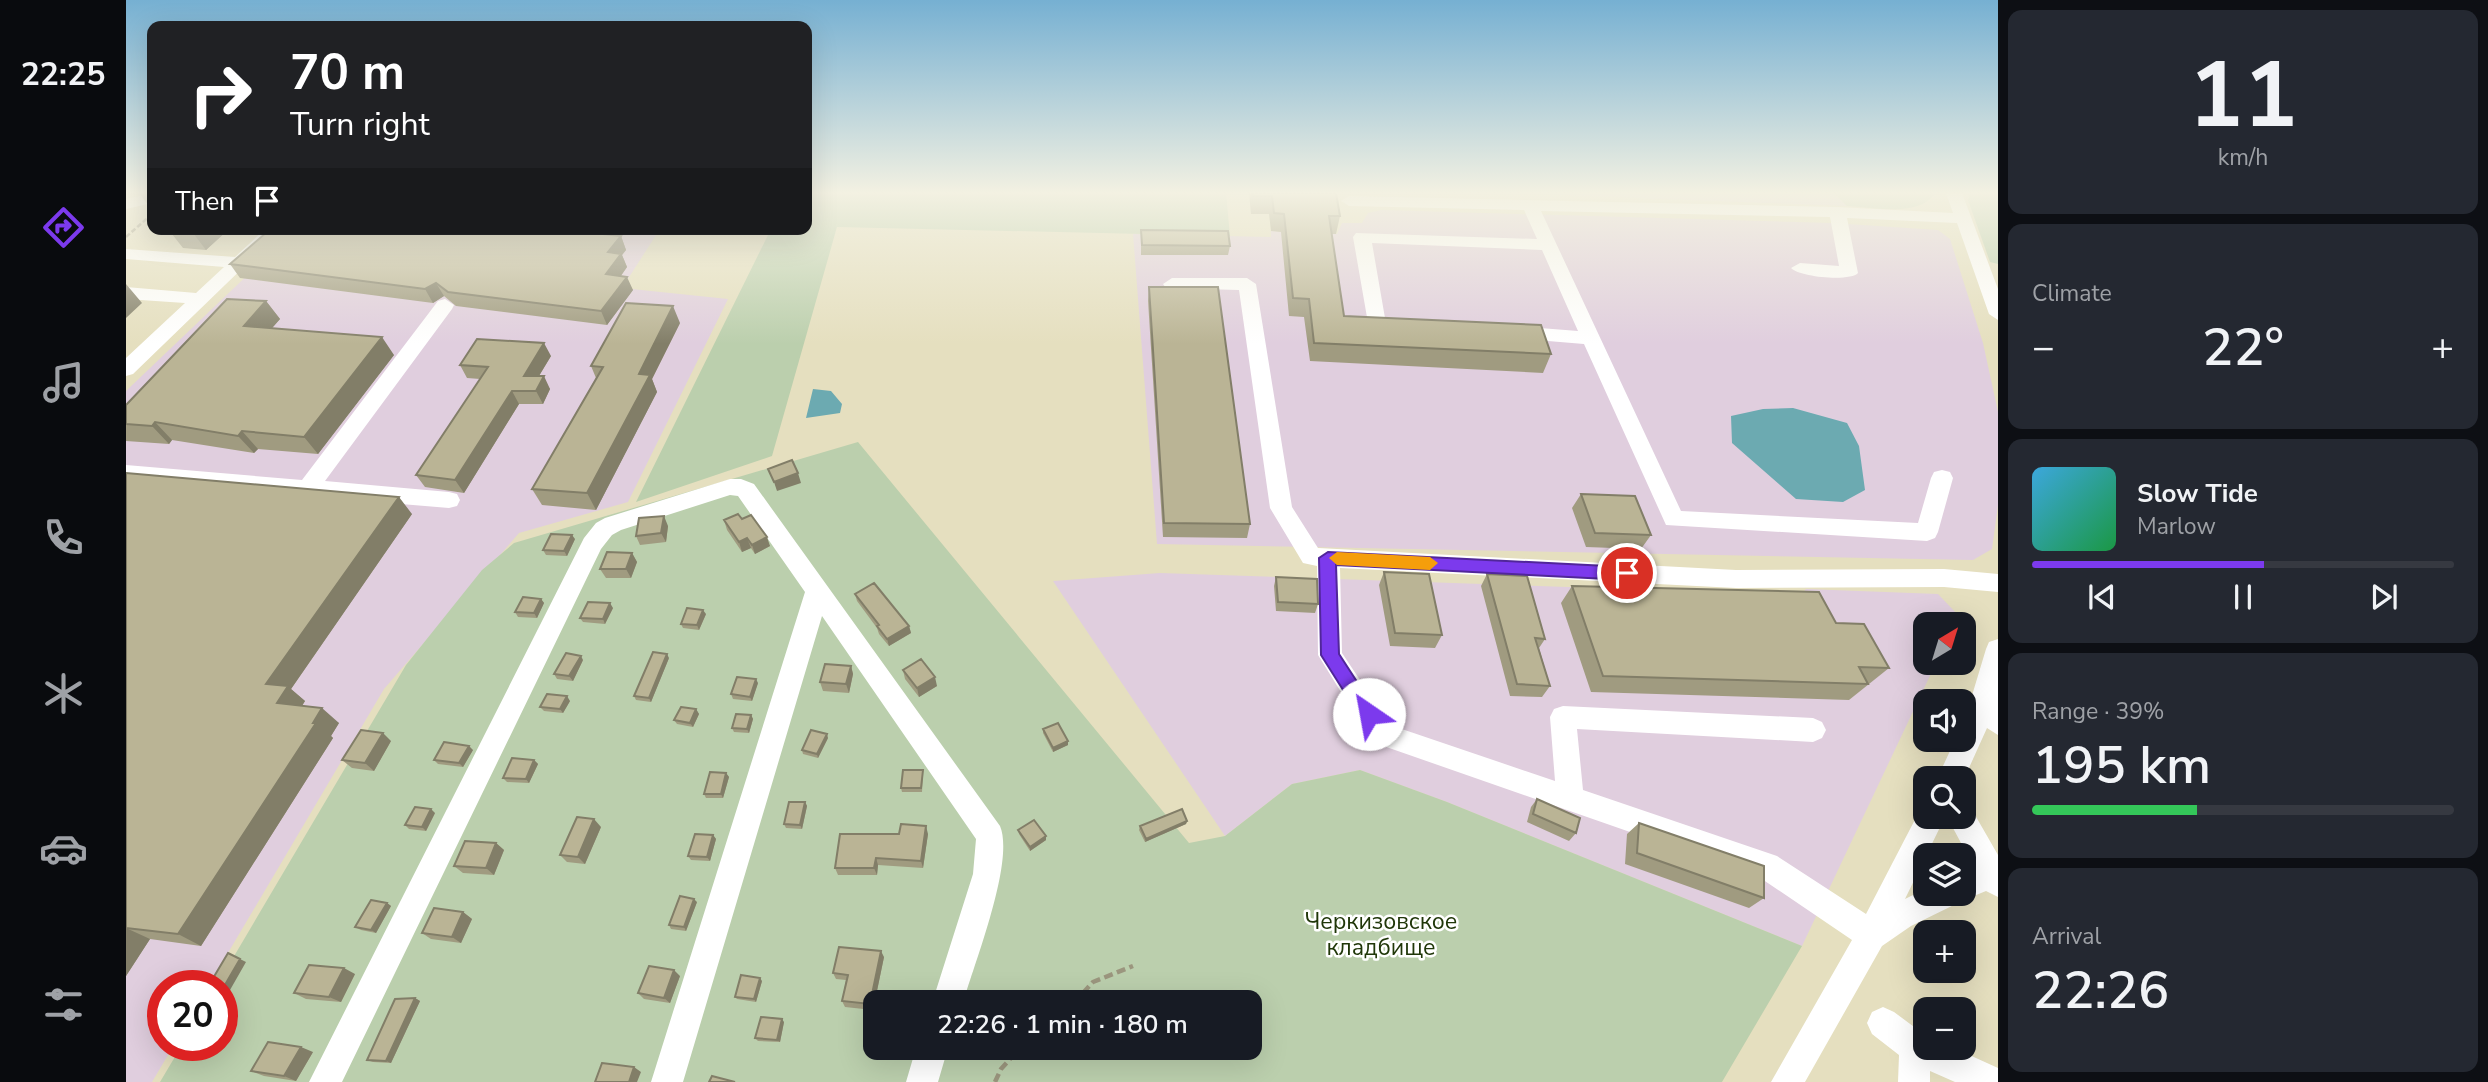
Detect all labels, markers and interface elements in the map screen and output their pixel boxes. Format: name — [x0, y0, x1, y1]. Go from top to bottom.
text: 11 — [2188, 34, 2298, 158]
text: 70 m — [290, 39, 405, 106]
icon: right — [175, 49, 266, 140]
text: 22:25 — [21, 53, 105, 96]
text: Turn right — [290, 103, 430, 146]
text: km/h — [2218, 142, 2268, 173]
icon: arrive — [248, 182, 286, 220]
text: Then — [175, 184, 234, 219]
icon: directions — [39, 203, 88, 252]
text: Climate — [2032, 278, 2112, 309]
text: 22° — [2202, 312, 2284, 383]
text: − — [2032, 322, 2055, 373]
text: + — [2431, 322, 2454, 373]
icon: music — [39, 358, 88, 407]
text: Slow Tide — [2137, 476, 2258, 511]
text: Marlow — [2137, 511, 2216, 542]
icon: phone — [39, 513, 88, 562]
pin — [1597, 543, 1657, 603]
icon: arrive — [1608, 554, 1646, 592]
icon: previous — [2083, 578, 2121, 616]
icon: pause — [2224, 578, 2262, 616]
icon: next — [2365, 578, 2403, 616]
north arrow — [1913, 612, 1976, 676]
map controls — [1913, 612, 1976, 1060]
icon: climate — [39, 669, 88, 718]
position arrow — [1332, 677, 1406, 751]
button: sound — [1913, 689, 1976, 752]
text: Range · 39% — [2032, 696, 2164, 727]
text: 195 km — [2032, 730, 2211, 801]
button: search — [1913, 766, 1976, 829]
icon: car — [39, 824, 88, 873]
button: layers — [1913, 843, 1976, 906]
park label: Черкизовское кладбище — [1305, 906, 1457, 963]
button: + — [1913, 920, 1976, 983]
text: Arrival — [2032, 921, 2101, 952]
text: 22:26 — [2032, 955, 2169, 1026]
speed limit sign: 20 — [147, 970, 238, 1061]
icon: filters — [39, 980, 88, 1029]
button: − — [1913, 997, 1976, 1060]
text: 22:26 · 1 min · 180 m — [937, 1007, 1188, 1042]

